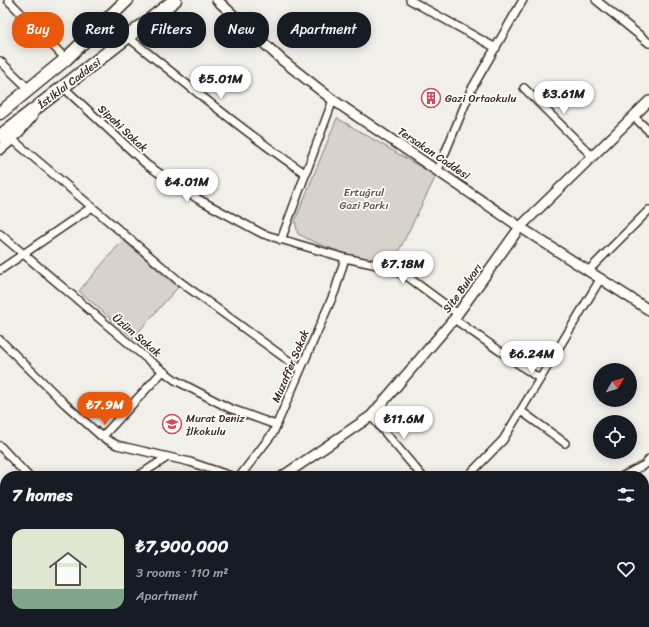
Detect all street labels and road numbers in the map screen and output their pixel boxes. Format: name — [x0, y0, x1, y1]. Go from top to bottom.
street label: İstiklal Caddesi — [33, 53, 106, 114]
street label: Sipahi Sokak — [93, 100, 152, 157]
street label: Tersakan Caddesi — [394, 122, 475, 185]
street label: Site Bulvarı — [438, 259, 487, 317]
street label: Üzüm Sokak — [108, 309, 166, 362]
street label: Muzaffer Sokak — [267, 327, 314, 406]

